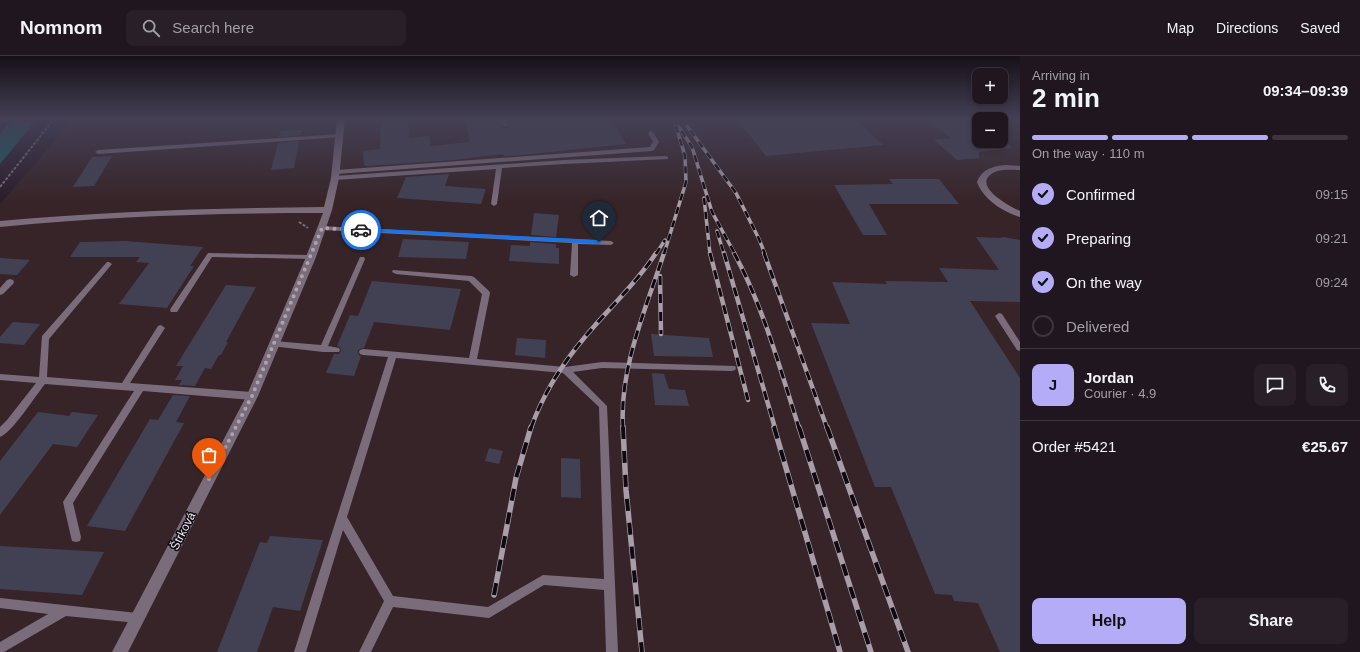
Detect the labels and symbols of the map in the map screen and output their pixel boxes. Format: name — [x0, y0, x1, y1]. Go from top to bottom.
pin — [582, 201, 616, 242]
courier — [341, 210, 381, 250]
pin — [192, 438, 226, 479]
street label: Štrková — [167, 509, 199, 552]

